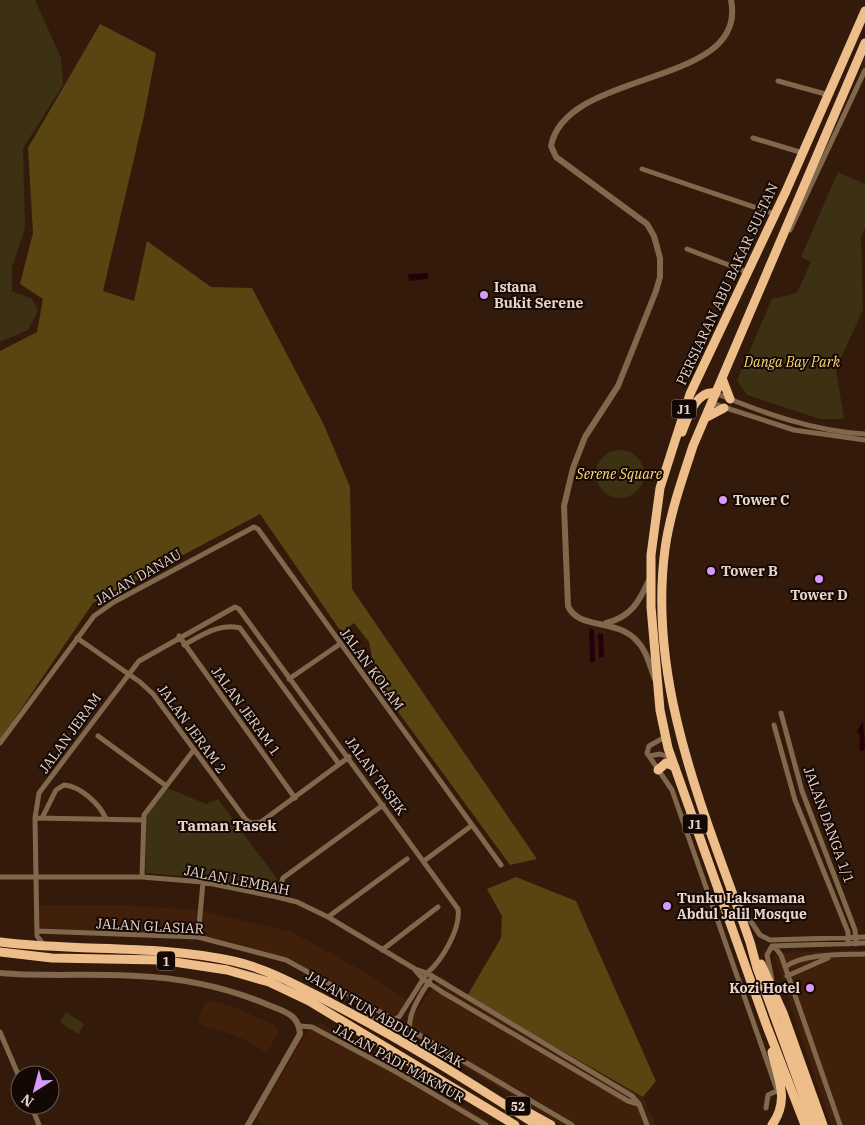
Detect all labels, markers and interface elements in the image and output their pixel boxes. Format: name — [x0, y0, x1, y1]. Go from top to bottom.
street label: PERSIARAN ABU BAKAR SULTAN — [672, 180, 782, 388]
place label: Istana Bukit Serene — [494, 278, 583, 312]
marker: Istana Bukit Serene — [478, 289, 490, 301]
park label: Danga Bay Park — [743, 353, 841, 371]
road number: J1 — [672, 399, 696, 418]
park label: Serene Square — [575, 465, 663, 483]
place label: Tower C — [733, 491, 789, 509]
marker: Tower C — [717, 494, 729, 506]
street label: JALAN DANAU — [91, 545, 185, 609]
place label: Tower B — [721, 562, 778, 580]
marker: Tower B — [705, 565, 717, 577]
marker: Tower D — [813, 573, 825, 585]
place label: Tower D — [790, 586, 848, 604]
street label: JALAN KOLAM — [336, 624, 408, 714]
street label: JALAN JERAM 1 — [207, 663, 285, 759]
street label: JALAN JERAM 2 — [153, 681, 231, 777]
street label: JALAN JERAM — [35, 689, 105, 777]
street label: JALAN TASEK — [341, 733, 411, 819]
street label: JALAN DANGA 1/1 — [800, 764, 858, 886]
road number: J1 — [682, 814, 708, 834]
district label: Taman Tasek — [177, 816, 277, 835]
street label: JALAN LEMBAH — [183, 861, 291, 899]
place label: Tunku Laksamana Abdul Jalil Mosque — [677, 889, 807, 923]
marker: Tunku Laksamana Abdul Jalil Mosque — [661, 900, 673, 912]
street label: JALAN GLASIAR — [96, 914, 205, 938]
road number: 1 — [157, 951, 175, 970]
street label: JALAN TUN ABDUL RAZAK — [303, 966, 467, 1072]
place label: Kozi Hotel — [729, 979, 800, 997]
marker: Kozi Hotel — [804, 982, 816, 994]
street label: JALAN PADI MAKMUR — [330, 1019, 468, 1107]
north arrow — [10, 1065, 60, 1115]
text: N — [18, 1090, 37, 1111]
road number: 52 — [506, 1096, 530, 1116]

